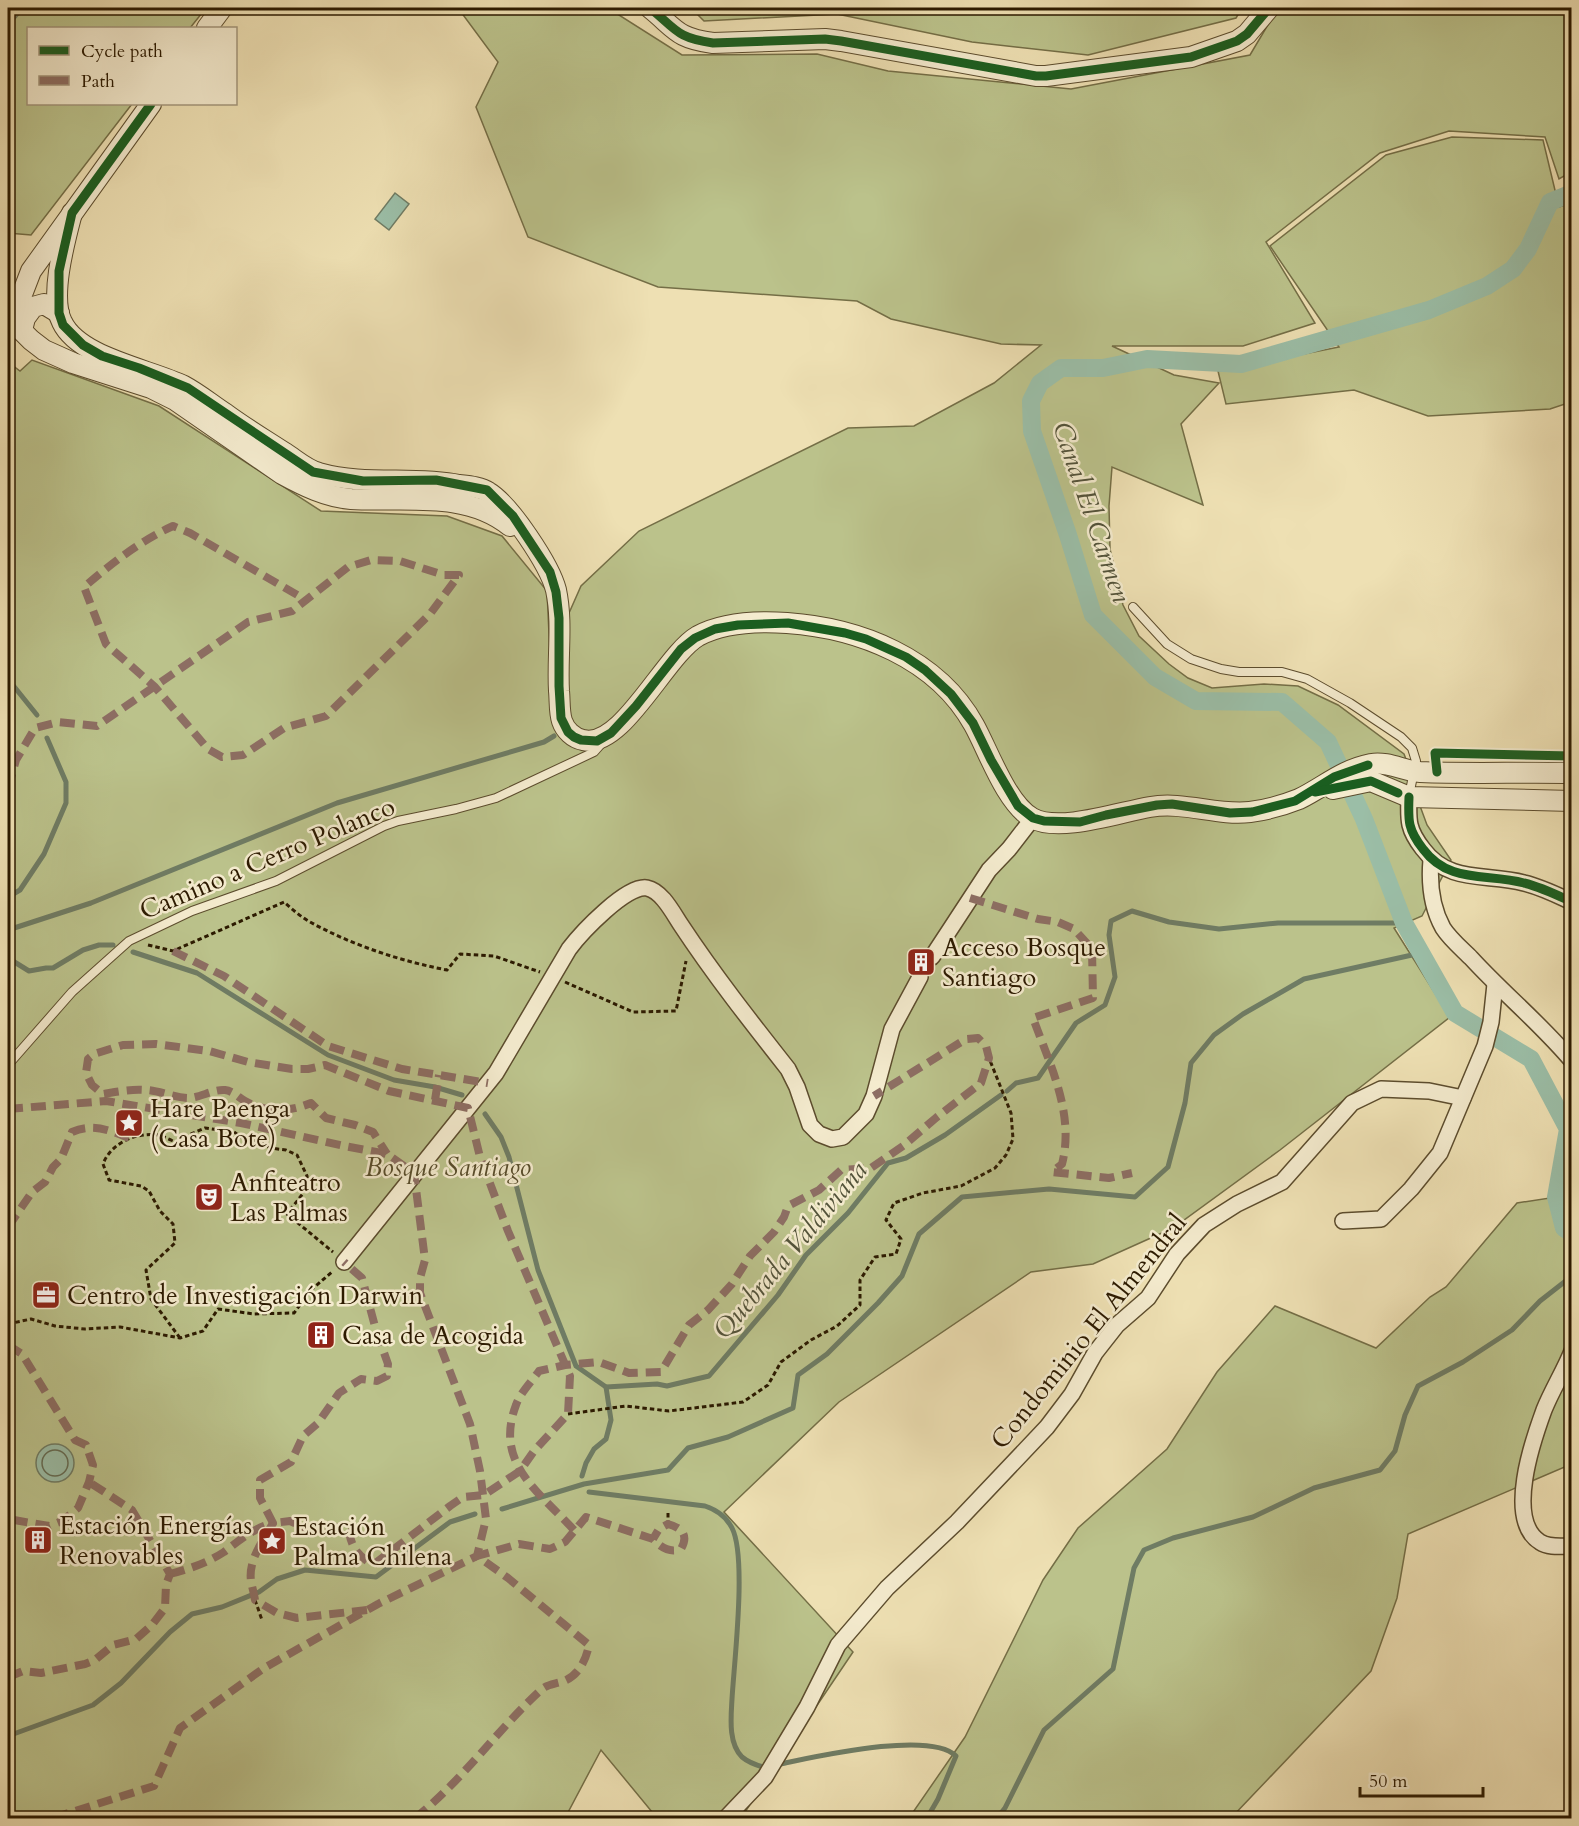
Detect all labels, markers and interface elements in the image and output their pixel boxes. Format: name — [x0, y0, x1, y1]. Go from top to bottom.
legend — [27, 27, 237, 105]
text: Cycle path — [81, 39, 163, 64]
text: Path — [81, 69, 115, 94]
water label: Canal El Carmen — [1043, 417, 1140, 608]
street label: Camino a Cerro Polanco — [134, 789, 400, 928]
place label: Acceso Bosque Santiago — [942, 930, 1106, 995]
building icon: Acceso Bosque Santiago — [905, 946, 937, 978]
place label: Hare Paenga (Casa Bote) — [150, 1091, 290, 1156]
place icon: Hare Paenga (Casa Bote) — [113, 1107, 145, 1139]
park label: Bosque Santiago — [365, 1150, 531, 1185]
water label: Quebrada Valdiviana — [705, 1153, 876, 1347]
place label: Anfiteatro Las Palmas — [230, 1165, 348, 1230]
theatre icon: Anfiteatro Las Palmas — [193, 1181, 225, 1213]
street label: Condominio El Almendral — [982, 1206, 1195, 1456]
place label: Centro de Investigación Darwin — [67, 1278, 423, 1313]
office icon: Centro de Investigación Darwin — [30, 1279, 62, 1311]
place label: Casa de Acogida — [342, 1318, 524, 1353]
building icon: Casa de Acogida — [305, 1319, 337, 1351]
place label: Estación Energías Renovables — [59, 1508, 252, 1573]
place label: Estación Palma Chilena — [293, 1509, 452, 1574]
building icon: Estación Energías Renovables — [22, 1524, 54, 1556]
place icon: Estación Palma Chilena — [256, 1525, 288, 1557]
scale bar — [1360, 1760, 1483, 1798]
text: 50 m — [1369, 1769, 1408, 1794]

